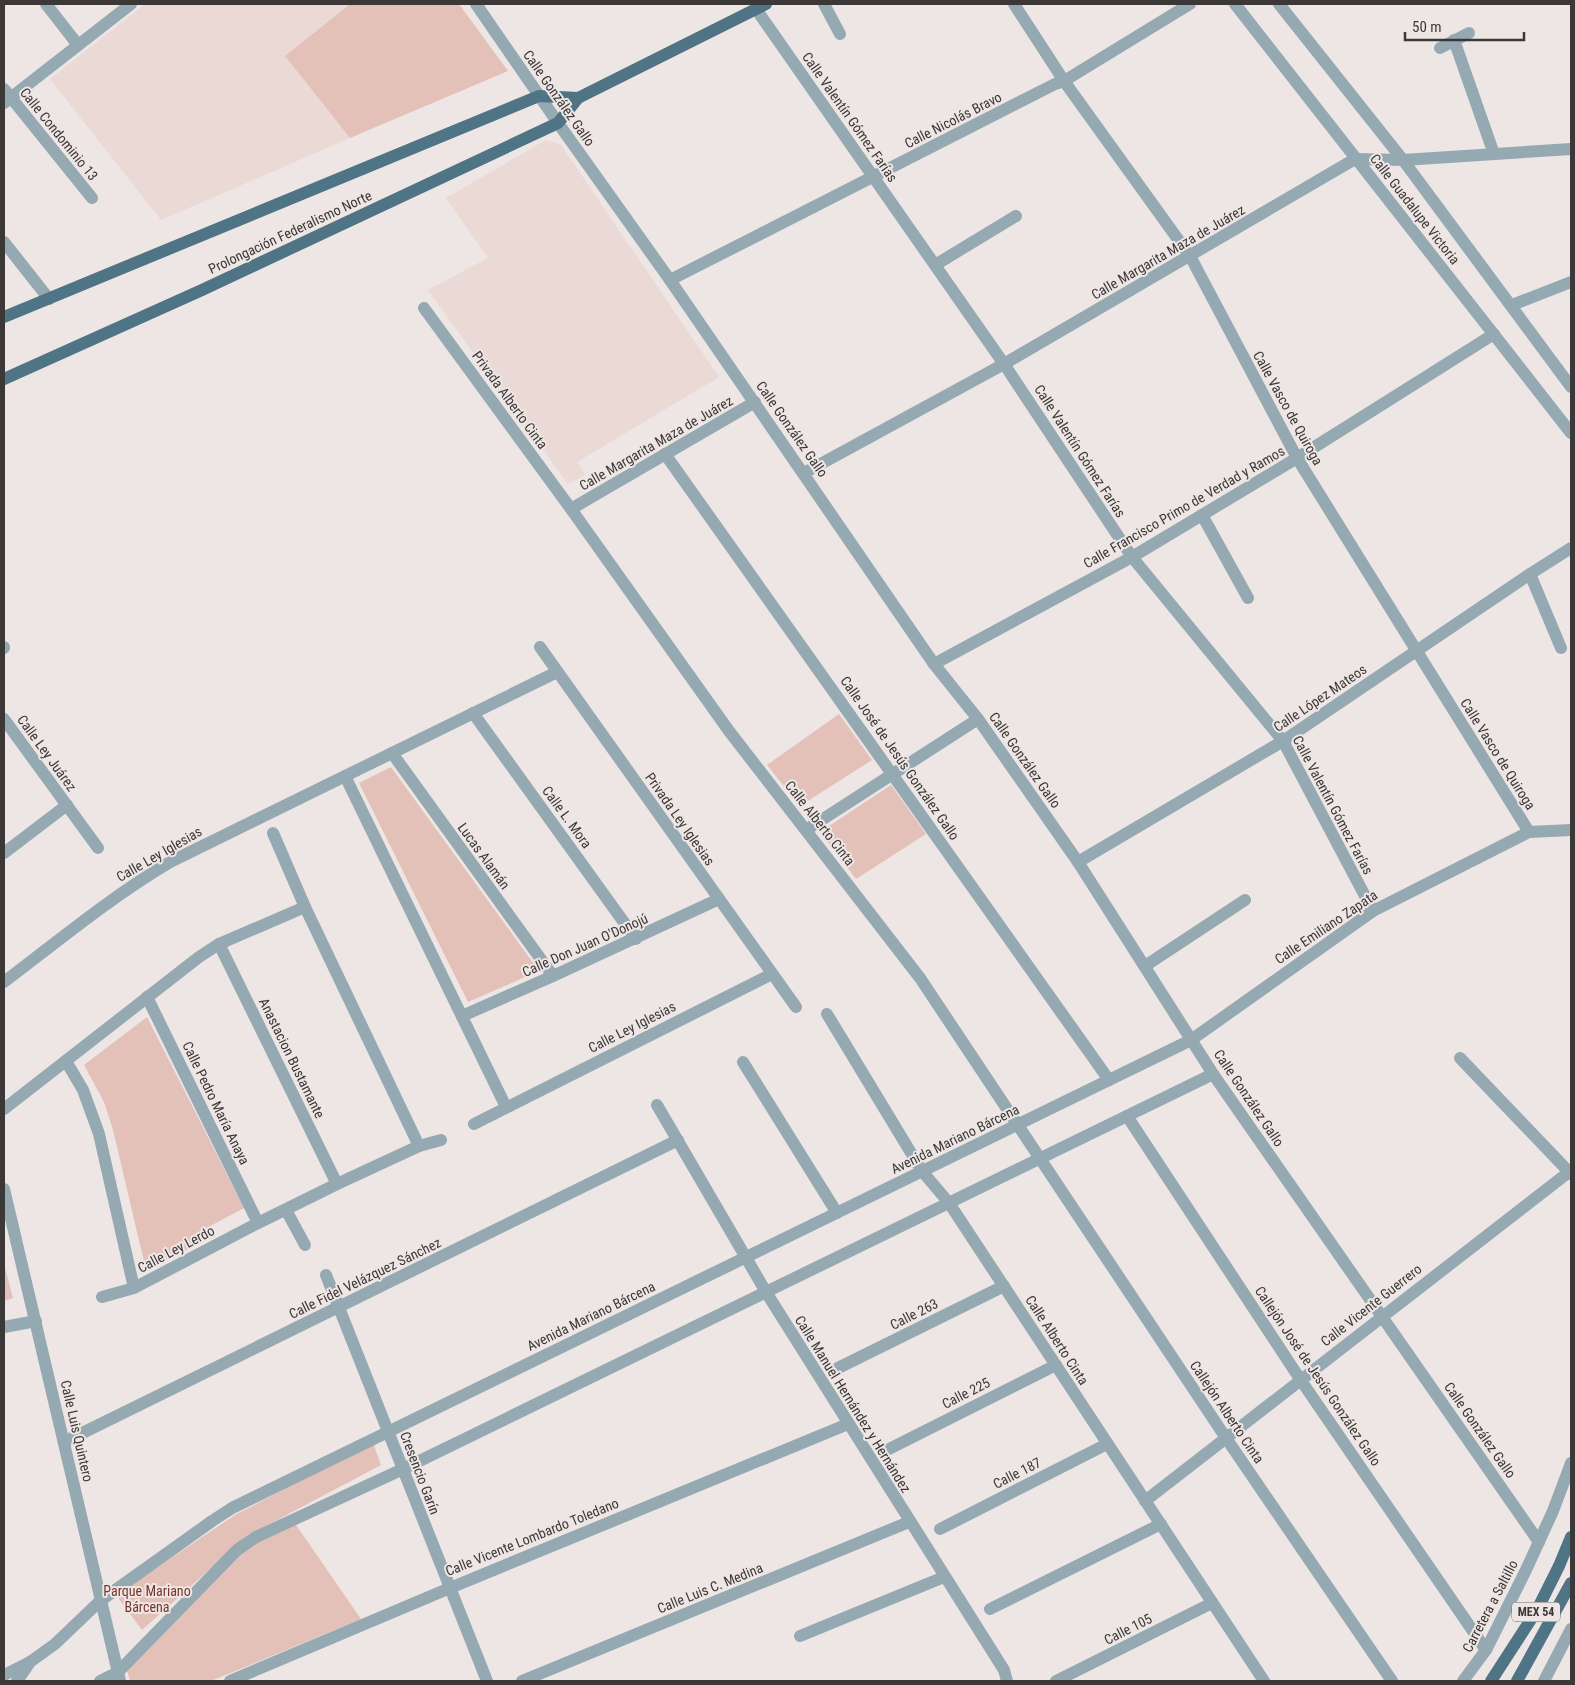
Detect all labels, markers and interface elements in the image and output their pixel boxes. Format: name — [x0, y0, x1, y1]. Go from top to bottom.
scale bar — [1405, 10, 1524, 42]
text: 50 m — [1412, 18, 1442, 36]
street label: Calle González Gallo — [520, 47, 598, 149]
street label: Calle Valentín Gómez Farías — [799, 49, 901, 185]
street label: Calle Condominio 13 — [17, 85, 101, 183]
street label: Calle Nicolás Bravo — [902, 89, 1004, 151]
street label: Calle Guadalupe Victoria — [1367, 151, 1463, 267]
street label: Prolongación Federalismo Norte — [206, 187, 375, 277]
street label: Calle Margarita Maza de Juárez — [1088, 201, 1248, 303]
street label: Privada Alberto Cinta — [469, 348, 551, 452]
street label: Calle Vasco de Quiroga — [1250, 348, 1326, 468]
street label: Calle González Gallo — [753, 378, 831, 480]
street label: Calle Valentín Gómez Farías — [1031, 382, 1129, 520]
street label: Calle Margarita Maza de Juárez — [576, 392, 736, 494]
street label: Calle Francisco Primo de Verdad y Ramos — [1081, 443, 1287, 571]
street label: Calle López Mateos — [1270, 661, 1370, 735]
street label: Calle José de Jesús González Gallo — [837, 673, 963, 843]
street label: Calle Vasco de Quiroga — [1457, 695, 1539, 813]
street label: Calle González Gallo — [986, 709, 1064, 811]
street label: Calle Ley Juárez — [14, 712, 80, 794]
street label: Calle Valentín Gómez Farías — [1290, 733, 1376, 877]
street label: Privada Ley Iglesias — [642, 769, 718, 869]
street label: Calle Alberto Cinta — [782, 777, 858, 869]
street label: Calle L. Mora — [539, 783, 595, 851]
street label: Lucas Alamán — [455, 820, 513, 892]
street label: Calle Ley Iglesias — [113, 823, 205, 885]
street label: Calle Emiliano Zapata — [1272, 887, 1380, 967]
street label: Calle Don Juan O'Donojú — [520, 910, 650, 980]
street label: Anastacion Bustamante — [256, 995, 328, 1121]
street label: Calle Ley Iglesias — [586, 998, 678, 1056]
street label: Calle Pedro María Anaya — [179, 1039, 253, 1167]
street label: Calle González Gallo — [1211, 1047, 1287, 1149]
street label: Avenida Mariano Bárcena — [888, 1101, 1022, 1177]
street label: Calle Ley Lerdo — [135, 1222, 217, 1276]
street label: Calle Fidel Velázquez Sánchez — [286, 1234, 444, 1322]
street label: Calle Vicente Guerrero — [1317, 1261, 1425, 1349]
street label: Avenida Mariano Bárcena — [524, 1278, 658, 1354]
street label: Callejón José de Jesús González Gallo — [1252, 1283, 1384, 1469]
street label: Calle Alberto Cinta — [1022, 1292, 1092, 1388]
street label: Calle 263 — [887, 1295, 941, 1333]
street label: Calle Manuel Hernández y Hernández — [792, 1312, 914, 1496]
street label: Callejón Alberto Cinta — [1187, 1358, 1267, 1466]
street label: Calle 225 — [939, 1374, 993, 1412]
street label: Calle Luis Quintero — [58, 1379, 96, 1483]
street label: Calle González Gallo — [1441, 1379, 1519, 1481]
street label: Cresencio Garín — [397, 1429, 443, 1517]
street label: Calle 187 — [990, 1454, 1044, 1492]
street label: Calle Vicente Lombardo Toledano — [443, 1495, 621, 1579]
street label: Carretera a Saltillo — [1459, 1557, 1521, 1655]
street label: Calle Luis C. Medina — [655, 1560, 765, 1616]
park label: Parque Mariano Bárcena — [103, 1583, 191, 1615]
road number: MEX 54 — [1512, 1602, 1560, 1621]
street label: Calle 105 — [1101, 1610, 1155, 1648]

